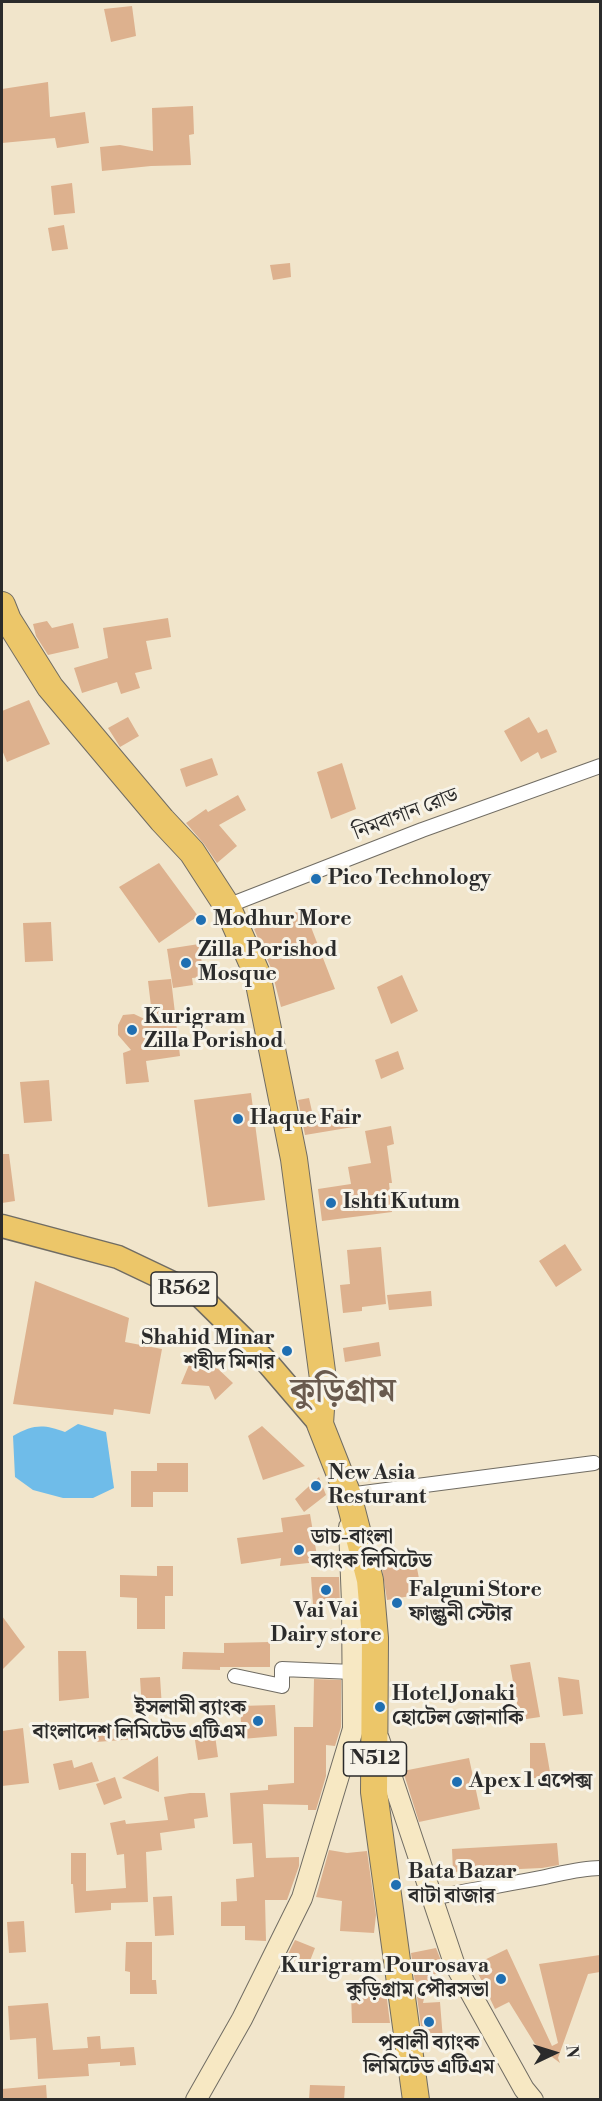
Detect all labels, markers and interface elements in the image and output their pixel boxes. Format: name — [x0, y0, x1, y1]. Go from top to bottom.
street label: নিমবাগান রোড — [350, 783, 462, 847]
place label: Pico Technology — [328, 866, 491, 892]
marker: Pico Technology — [309, 872, 323, 886]
place label: Modhur More — [213, 907, 352, 933]
marker: Modhur More — [194, 913, 208, 927]
place label: Zilla Porishod Mosque — [198, 938, 337, 988]
marker: Zilla Porishod Mosque — [179, 956, 193, 970]
place label: Kurigram Zilla Porishod — [144, 1005, 283, 1055]
marker: Kurigram Zilla Porishod — [125, 1023, 139, 1037]
place label: Haque Fair — [250, 1106, 362, 1132]
marker: Haque Fair — [231, 1112, 245, 1126]
place label: Ishti Kutum — [343, 1190, 460, 1216]
marker: Ishti Kutum — [324, 1196, 338, 1210]
road number: R562 — [151, 1272, 217, 1306]
place label: Shahid Minar শহীদ মিনার — [141, 1326, 275, 1376]
marker: Shahid Minar শহীদ মিনার — [280, 1344, 294, 1358]
district label: কুড়িগ্রাম — [290, 1373, 396, 1413]
place label: New Asia Resturant — [328, 1461, 426, 1511]
marker: New Asia Resturant — [309, 1479, 323, 1493]
place label: ডাচ-বাংলা ব্যাংক লিমিটেড — [311, 1525, 432, 1575]
marker: ডাচ-বাংলা ব্যাংক লিমিটেড — [292, 1543, 306, 1557]
place label: Falguni Store ফাল্গুনী স্টোর — [409, 1578, 542, 1628]
marker: Vai Vai Dairy store — [319, 1583, 333, 1597]
marker: Falguni Store ফাল্গুনী স্টোর — [390, 1596, 404, 1610]
place label: Vai Vai Dairy store — [271, 1599, 381, 1649]
place label: Hotel Jonaki হোটেল জোনাকি — [392, 1682, 524, 1732]
place label: ইসলামী ব্যাংক বাংলাদেশ লিমিটেড এটিএম — [33, 1696, 246, 1746]
marker: Hotel Jonaki হোটেল জোনাকি — [373, 1700, 387, 1714]
marker: ইসলামী ব্যাংক বাংলাদেশ লিমিটেড এটিএম — [251, 1714, 265, 1728]
road number: N512 — [344, 1742, 406, 1776]
place label: Apex 1 এপেক্স — [469, 1769, 592, 1795]
marker: Apex 1 এপেক্স — [450, 1775, 464, 1789]
place label: Bata Bazar বাটা বাজার — [408, 1860, 517, 1910]
marker: Bata Bazar বাটা বাজার — [389, 1878, 403, 1892]
place label: Kurigram Pourosava কুড়িগ্রাম পৌরসভা — [281, 1954, 489, 2004]
marker: Kurigram Pourosava কুড়িগ্রাম পৌরসভা — [494, 1972, 508, 1986]
marker: পূবালী ব্যাংক লিমিটেড এটিএম — [422, 2015, 436, 2029]
north arrow — [524, 2023, 584, 2083]
place label: পূবালী ব্যাংক লিমিটেড এটিএম — [363, 2031, 495, 2081]
text: N — [562, 2045, 582, 2059]

